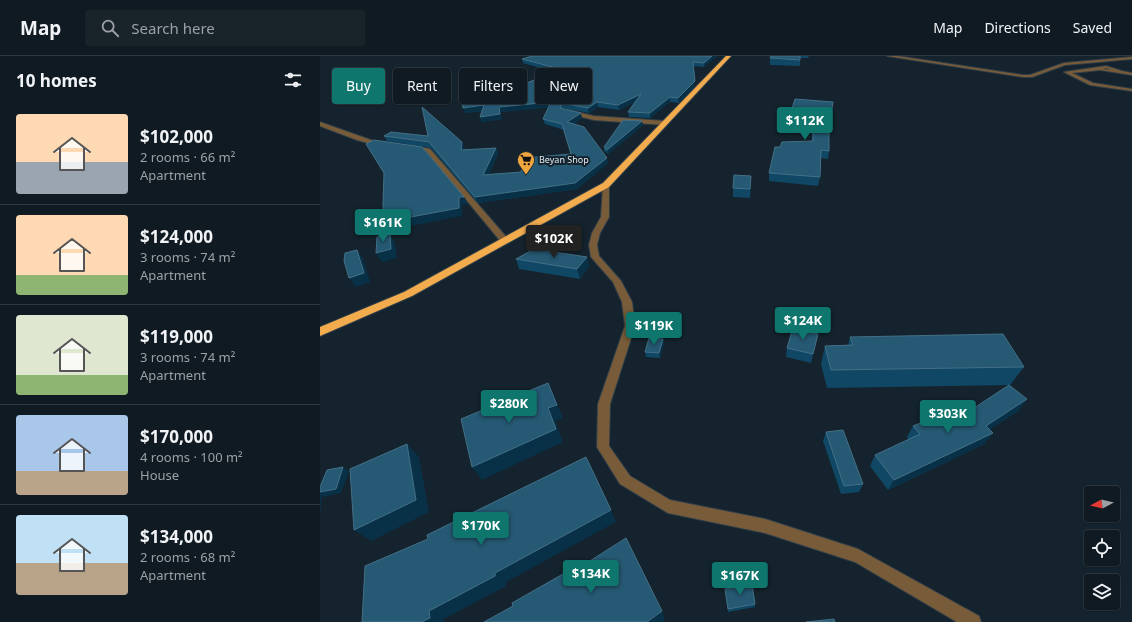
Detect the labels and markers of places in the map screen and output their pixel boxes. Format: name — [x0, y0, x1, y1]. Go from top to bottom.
pin: $112K — [777, 107, 833, 141]
supermarket icon: Beyan Shop — [516, 150, 536, 175]
place label: Beyan Shop — [539, 153, 589, 166]
pin: $161K — [355, 209, 411, 243]
pin: $102K — [526, 225, 582, 259]
pin: $124K — [775, 307, 831, 341]
pin: $119K — [626, 312, 682, 346]
pin: $280K — [481, 390, 537, 424]
pin: $303K — [920, 400, 976, 434]
pin: $170K — [453, 512, 509, 546]
pin: $134K — [563, 560, 619, 594]
pin: $167K — [712, 562, 768, 596]

